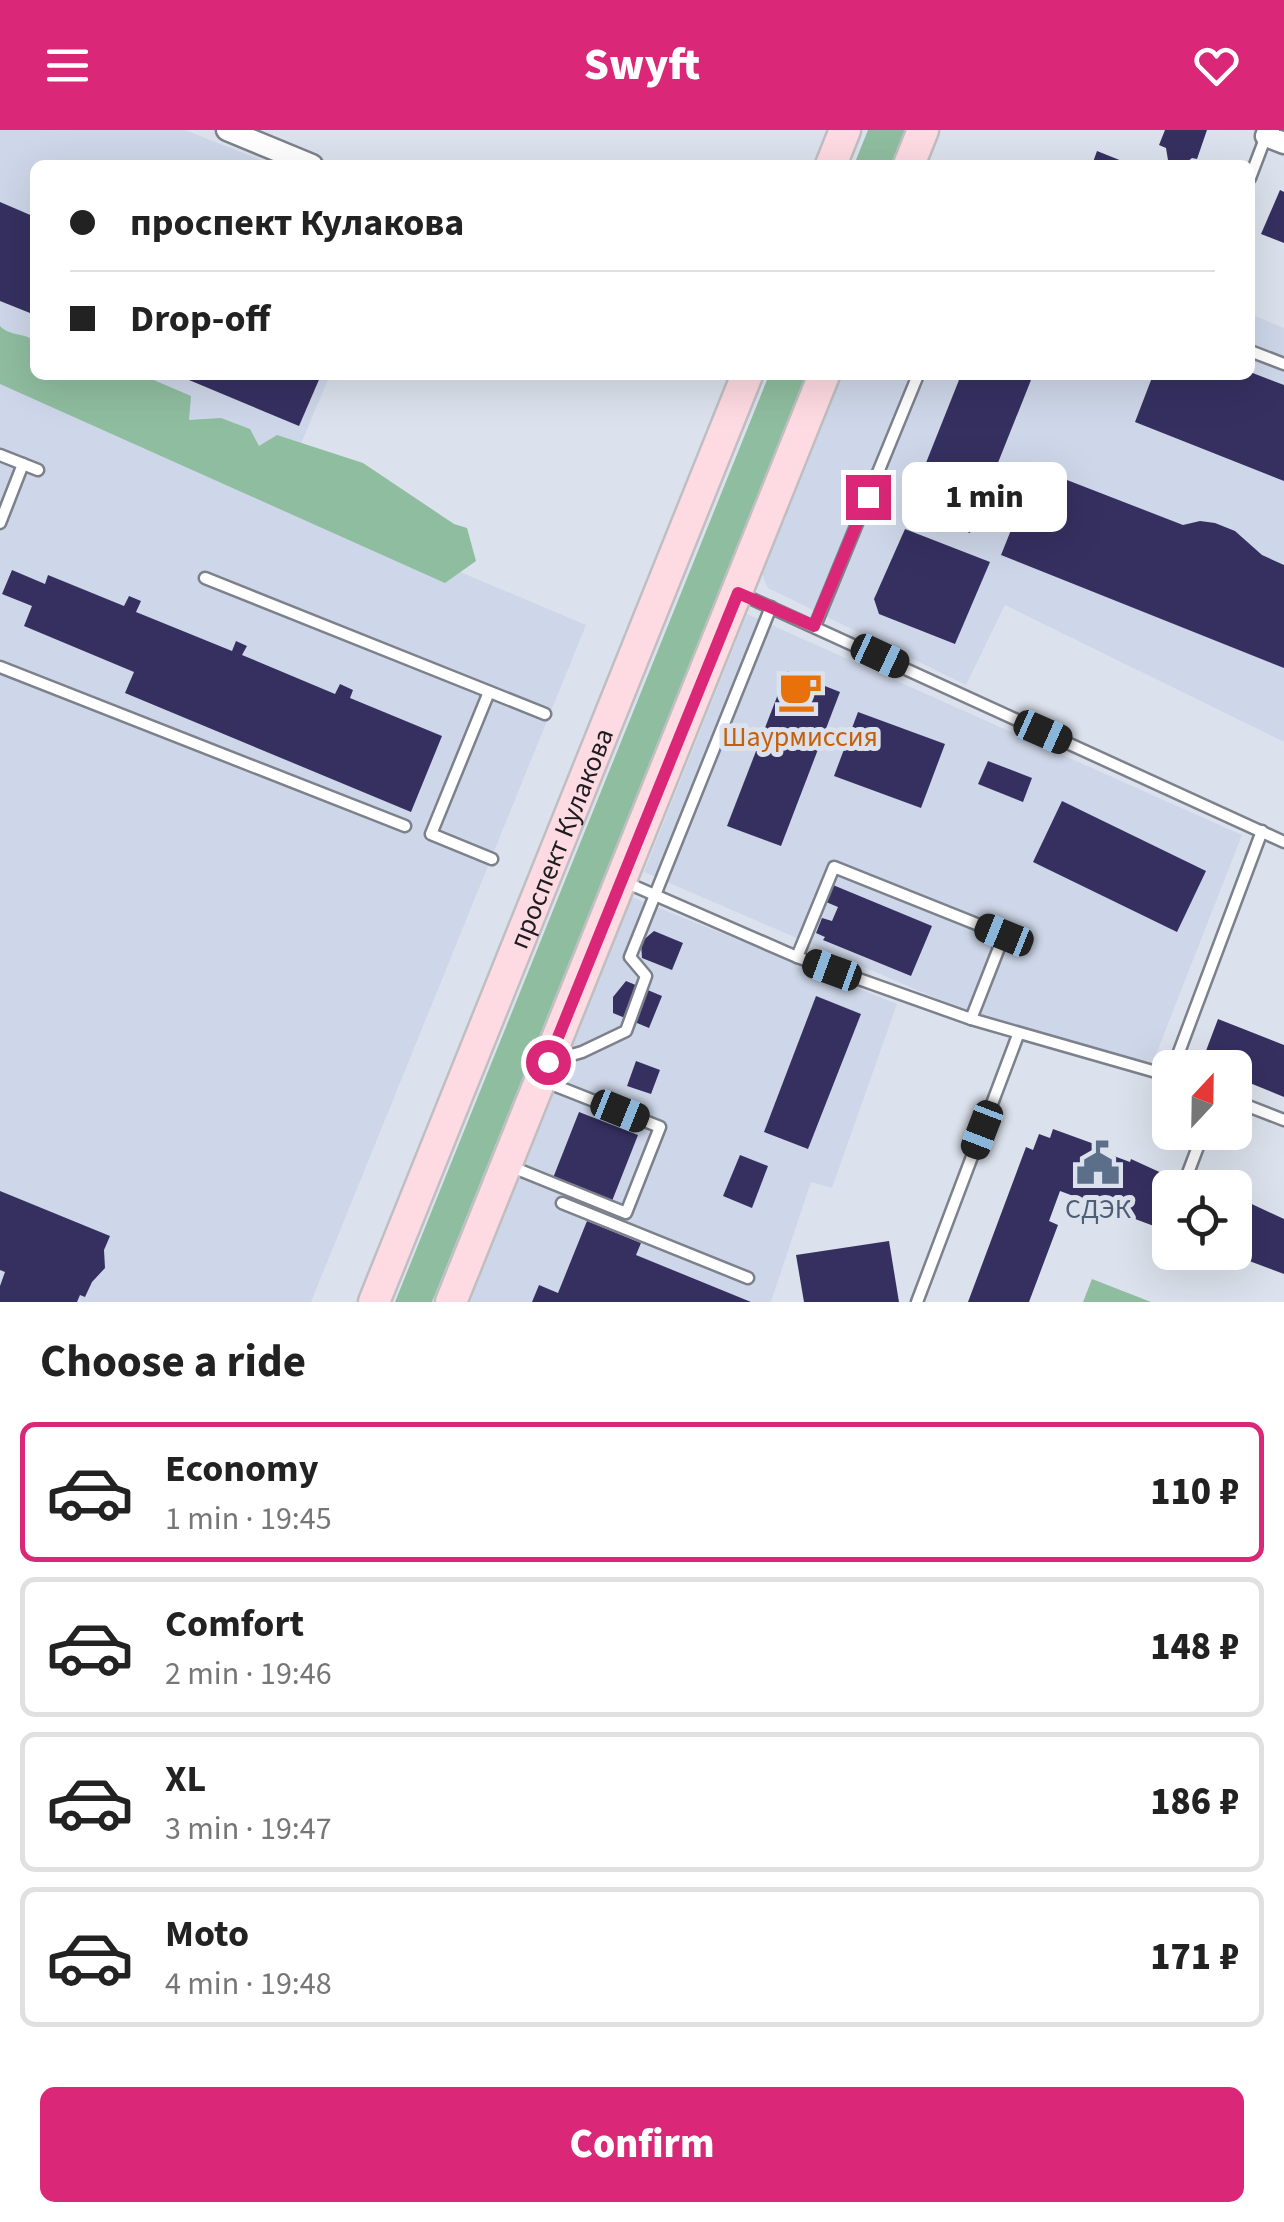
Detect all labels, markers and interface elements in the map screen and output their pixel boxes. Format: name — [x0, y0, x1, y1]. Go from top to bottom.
text: Swyft — [584, 33, 700, 97]
icon: menu — [40, 38, 95, 93]
icon: heart — [1189, 38, 1244, 93]
text: проспект Кулакова — [130, 196, 464, 250]
text: Drop-off — [130, 292, 270, 346]
callout: 1 min — [903, 462, 1068, 532]
text: 1 min — [945, 474, 1024, 520]
route end — [846, 475, 891, 520]
car — [846, 630, 914, 682]
cafe icon: Шаурмиссия — [776, 667, 824, 715]
car — [1009, 706, 1077, 758]
place label: Шаурмиссия — [722, 717, 878, 757]
street label: проспект Кулакова — [499, 722, 624, 955]
car — [971, 910, 1037, 960]
car — [799, 946, 865, 994]
route start — [526, 1040, 571, 1085]
north arrow — [1152, 1050, 1252, 1150]
map controls — [1152, 1050, 1252, 1270]
car — [587, 1086, 653, 1136]
car — [957, 1097, 1007, 1163]
public building icon: СДЭК — [1074, 1139, 1122, 1187]
button: locate — [1152, 1170, 1252, 1270]
place label: СДЭК — [1065, 1189, 1132, 1229]
text: Choose a ride — [40, 1330, 306, 1394]
text: Economy — [165, 1442, 318, 1496]
icon: car — [45, 1447, 135, 1537]
text: 110 ₽ — [1150, 1465, 1239, 1519]
text: 1 min · 19:45 — [165, 1496, 332, 1542]
text: Comfort — [165, 1597, 304, 1651]
icon: car — [45, 1602, 135, 1692]
text: 148 ₽ — [1150, 1620, 1239, 1674]
text: 2 min · 19:46 — [165, 1651, 332, 1697]
text: XL — [165, 1752, 206, 1806]
icon: car — [45, 1757, 135, 1847]
text: 186 ₽ — [1150, 1775, 1239, 1829]
text: 3 min · 19:47 — [165, 1806, 332, 1852]
text: Moto — [165, 1907, 249, 1961]
icon: car — [45, 1912, 135, 2002]
text: 171 ₽ — [1150, 1930, 1239, 1984]
text: 4 min · 19:48 — [165, 1961, 332, 2007]
button: Confirm — [40, 2087, 1244, 2202]

